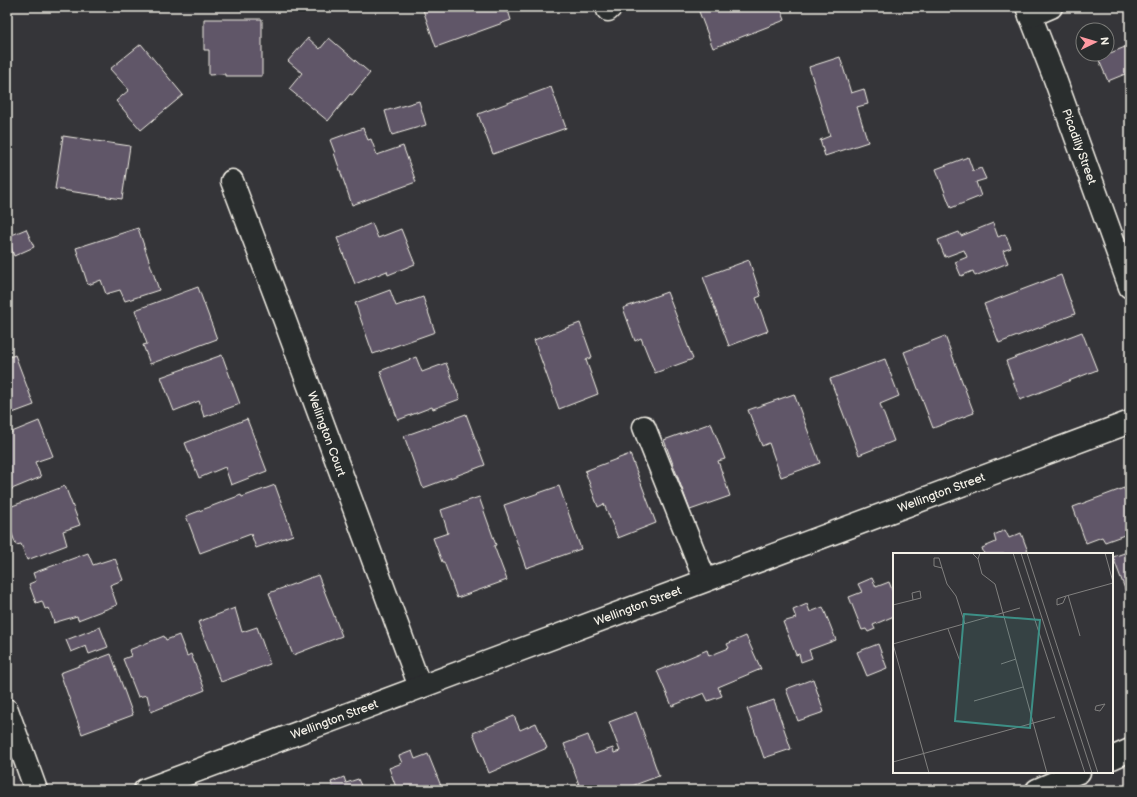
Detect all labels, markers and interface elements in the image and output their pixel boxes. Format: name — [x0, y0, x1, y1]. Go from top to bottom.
north arrow — [1075, 22, 1115, 62]
text: N — [1098, 36, 1111, 46]
street label: Picadilly Street — [1058, 107, 1099, 187]
street label: Wellington Court — [304, 389, 349, 479]
street label: Wellington Street — [896, 470, 988, 516]
inset map — [893, 553, 1113, 773]
street label: Wellington Street — [592, 583, 684, 630]
street label: Wellington Street — [289, 696, 381, 743]

